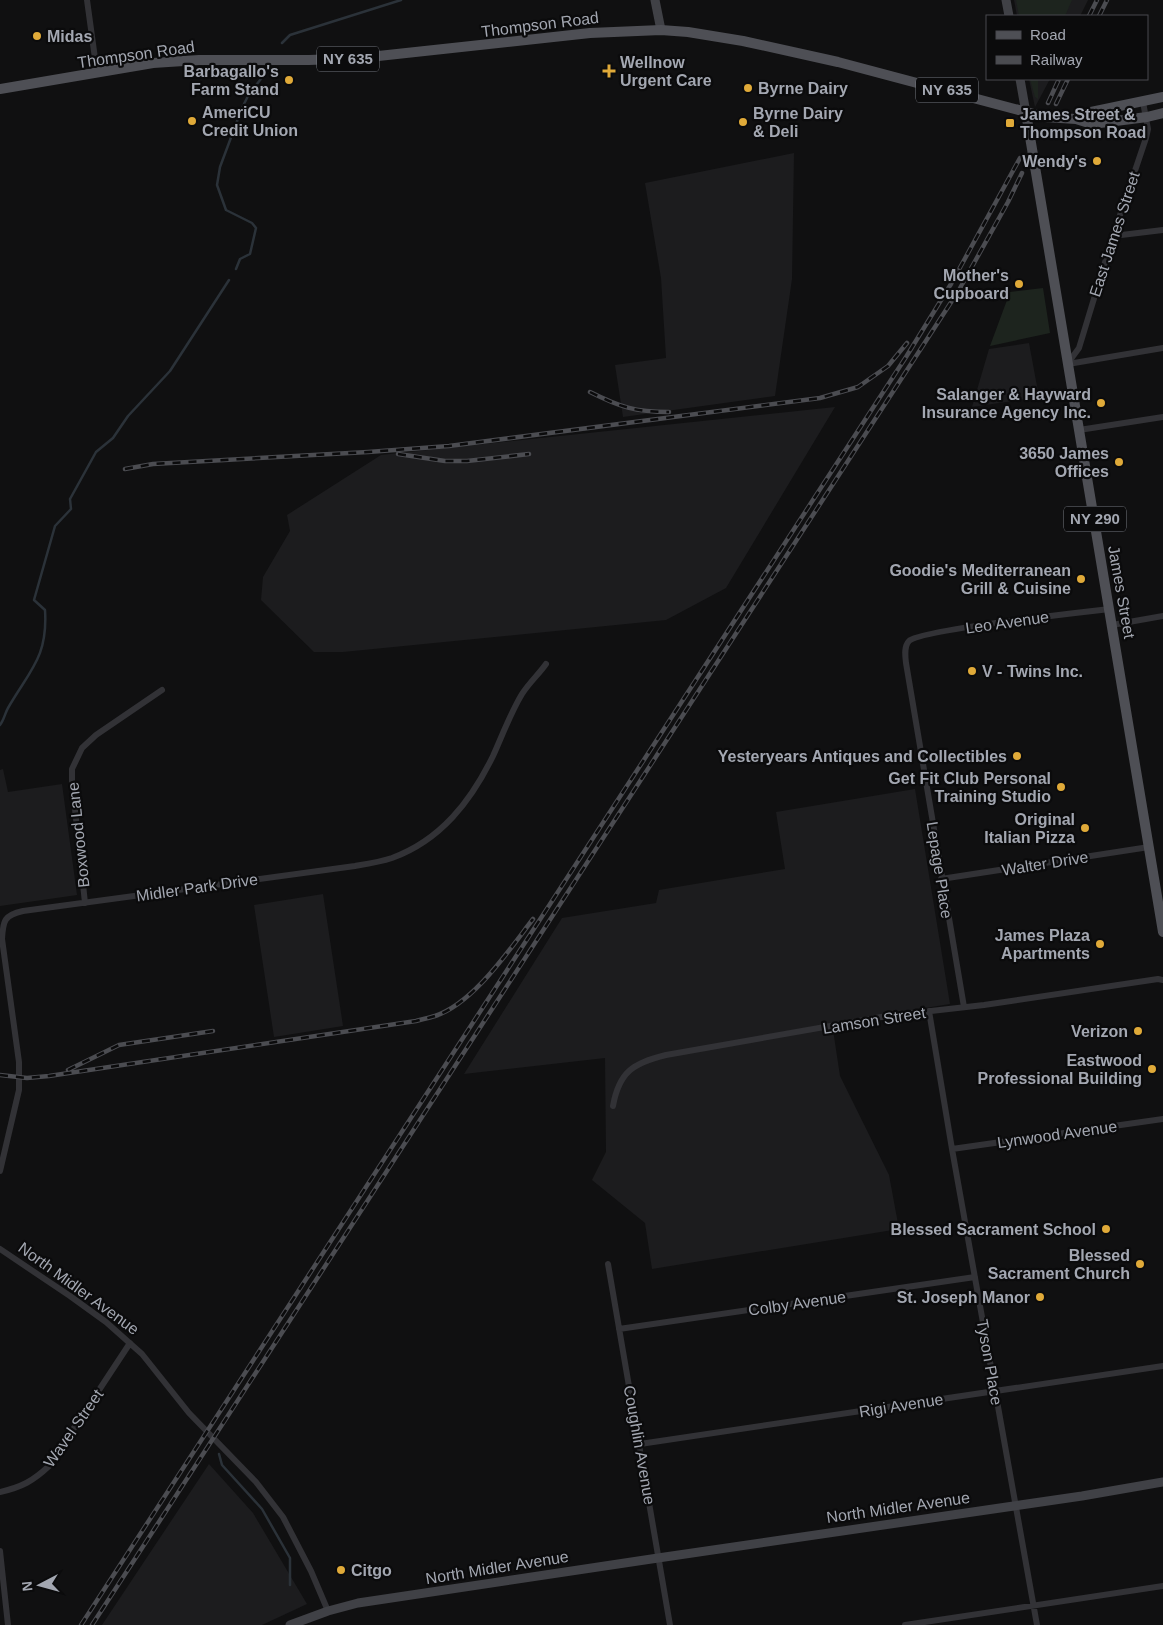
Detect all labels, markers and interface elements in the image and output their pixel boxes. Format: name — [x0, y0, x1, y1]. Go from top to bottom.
street label: Thompson Road — [480, 9, 600, 40]
legend — [986, 15, 1148, 80]
text: Road — [1030, 26, 1066, 43]
place label: Midas — [47, 28, 92, 45]
marker: Midas — [31, 30, 43, 42]
street label: Thompson Road — [76, 38, 196, 71]
road number: NY 635 — [317, 46, 379, 72]
text: Railway — [1030, 51, 1083, 68]
place label: Wellnow Urgent Care — [620, 54, 712, 89]
place label: Barbagallo's Farm Stand — [184, 63, 279, 98]
marker: Wellnow Urgent Care — [602, 64, 616, 78]
marker: Barbagallo's Farm Stand — [283, 74, 295, 86]
road number: NY 635 — [916, 78, 978, 102]
place label: Byrne Dairy — [758, 80, 848, 97]
marker: Byrne Dairy — [742, 82, 754, 94]
place label: AmeriCU Credit Union — [202, 104, 298, 139]
place label: Byrne Dairy & Deli — [753, 105, 843, 140]
place label: James Street & Thompson Road — [1020, 106, 1146, 141]
marker: AmeriCU Credit Union — [186, 115, 198, 127]
marker: Byrne Dairy & Deli — [737, 116, 749, 128]
marker: James Street & Thompson Road — [1004, 117, 1016, 129]
place label: Wendy's — [1022, 153, 1087, 170]
marker: Wendy's — [1091, 155, 1103, 167]
street label: East James Street — [1086, 169, 1143, 299]
place label: Mother's Cupboard — [933, 267, 1009, 302]
marker: Mother's Cupboard — [1013, 278, 1025, 290]
place label: Salanger & Hayward Insurance Agency Inc. — [922, 386, 1091, 421]
marker: Salanger & Hayward Insurance Agency Inc. — [1095, 397, 1107, 409]
place label: 3650 James Offices — [1019, 445, 1109, 480]
marker: 3650 James Offices — [1113, 456, 1125, 468]
road number: NY 290 — [1064, 506, 1126, 532]
street label: James Street — [1105, 544, 1138, 641]
place label: Goodie's Mediterranean Grill & Cuisine — [889, 562, 1071, 597]
marker: Goodie's Mediterranean Grill & Cuisine — [1075, 573, 1087, 585]
street label: Leo Avenue — [964, 608, 1050, 637]
place label: V - Twins Inc. — [982, 663, 1083, 680]
marker: V - Twins Inc. — [966, 665, 978, 677]
place label: Yesteryears Antiques and Collectibles — [718, 748, 1007, 765]
marker: Yesteryears Antiques and Collectibles — [1011, 750, 1023, 762]
place label: Get Fit Club Personal Training Studio — [888, 770, 1051, 805]
street label: Boxwood Lane — [65, 781, 92, 888]
marker: Get Fit Club Personal Training Studio — [1055, 781, 1067, 793]
place label: Original Italian Pizza — [984, 811, 1075, 846]
street label: Lepage Place — [923, 820, 956, 920]
marker: Original Italian Pizza — [1079, 822, 1091, 834]
street label: Walter Drive — [1001, 848, 1090, 879]
street label: Midler Park Drive — [135, 871, 259, 904]
place label: James Plaza Apartments — [995, 927, 1090, 962]
marker: James Plaza Apartments — [1094, 938, 1106, 950]
street label: Lamson Street — [821, 1004, 927, 1037]
place label: Verizon — [1071, 1023, 1128, 1040]
marker: Verizon — [1132, 1025, 1144, 1037]
place label: Eastwood Professional Building — [978, 1052, 1142, 1087]
marker: Eastwood Professional Building — [1146, 1063, 1158, 1075]
street label: Lynwood Avenue — [996, 1118, 1118, 1151]
place label: Blessed Sacrament School — [891, 1221, 1096, 1238]
marker: Blessed Sacrament School — [1100, 1223, 1112, 1235]
street label: North Midler Avenue — [15, 1239, 142, 1338]
place label: Blessed Sacrament Church — [988, 1247, 1130, 1282]
marker: Blessed Sacrament Church — [1134, 1258, 1146, 1270]
street label: Colby Avenue — [747, 1288, 847, 1319]
place label: St. Joseph Manor — [897, 1289, 1030, 1306]
marker: St. Joseph Manor — [1034, 1291, 1046, 1303]
street label: Tyson Place — [974, 1318, 1005, 1407]
street label: Coughlin Avenue — [621, 1384, 658, 1506]
street label: Wavel Street — [40, 1386, 107, 1470]
street label: Rigi Avenue — [858, 1390, 945, 1421]
street label: North Midler Avenue — [825, 1489, 971, 1526]
street label: North Midler Avenue — [424, 1548, 570, 1587]
north arrow — [15, 1560, 65, 1610]
place label: Citgo — [351, 1562, 392, 1579]
marker: Citgo — [335, 1564, 347, 1576]
text: N — [19, 1580, 36, 1592]

